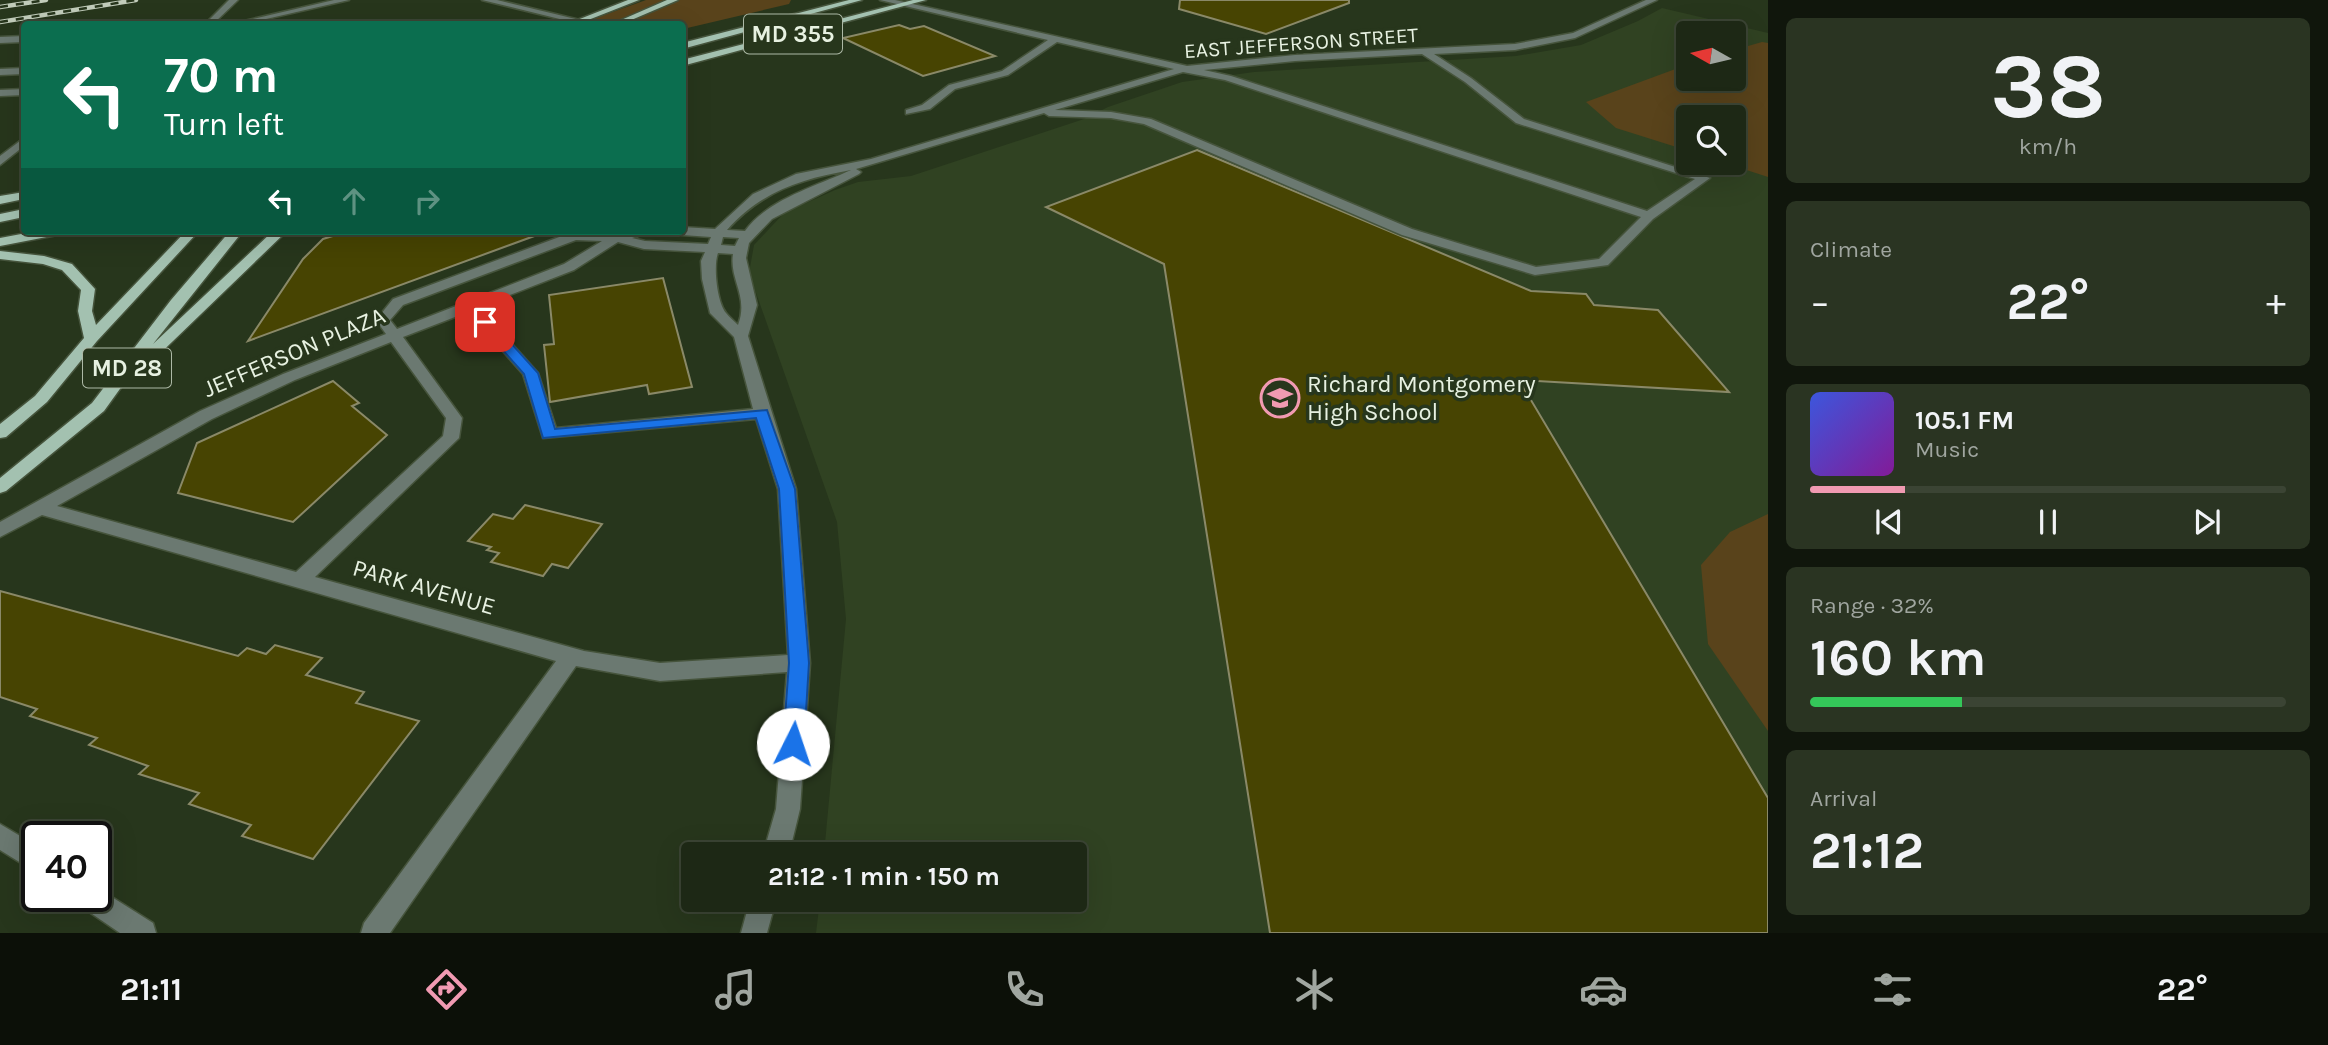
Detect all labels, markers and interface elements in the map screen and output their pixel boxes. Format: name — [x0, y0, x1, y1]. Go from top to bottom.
road number: MD 355 — [744, 14, 842, 54]
north arrow — [1676, 21, 1746, 91]
map controls — [1676, 21, 1746, 175]
street label: EAST JEFFERSON STREET — [1183, 23, 1419, 63]
text: 38 — [1990, 34, 2106, 140]
text: 70 m — [164, 47, 278, 104]
icon: left — [49, 49, 140, 140]
button: search — [1676, 105, 1746, 175]
text: Turn left — [164, 106, 284, 143]
text: km/h — [2019, 133, 2077, 160]
icon: left — [262, 182, 300, 220]
icon: ahead — [335, 182, 373, 220]
icon: right — [408, 182, 446, 220]
text: Climate — [1810, 236, 1892, 263]
text: 22° — [2006, 271, 2090, 332]
text: − — [1810, 280, 1830, 325]
text: + — [2266, 280, 2286, 325]
pin — [455, 292, 515, 352]
street label: JEFFERSON PLAZA — [199, 301, 389, 403]
icon: arrive — [466, 303, 504, 341]
road number: MD 28 — [83, 348, 171, 388]
place label: Richard Montgomery High School — [1307, 370, 1536, 426]
school or university icon: Richard Montgomery High School — [1259, 377, 1301, 419]
text: 105.1 FM — [1915, 405, 2014, 436]
text: Music — [1915, 436, 1979, 463]
icon: previous — [1870, 503, 1908, 541]
icon: pause — [2029, 503, 2067, 541]
icon: next — [2188, 503, 2226, 541]
street label: PARK AVENUE — [350, 553, 498, 621]
text: Range · 32% — [1810, 592, 1934, 619]
text: 160 km — [1810, 627, 1986, 688]
position arrow — [756, 707, 830, 781]
text: Arrival — [1810, 785, 1877, 812]
text: 21:12 — [1810, 820, 1924, 881]
speed limit sign: 40 — [21, 821, 112, 912]
text: 21:12 · 1 min · 150 m — [768, 861, 1000, 892]
icon: directions — [422, 965, 471, 1014]
icon: music — [711, 965, 760, 1014]
icon: phone — [1000, 965, 1049, 1014]
icon: climate — [1290, 965, 1339, 1014]
icon: car — [1579, 965, 1628, 1014]
icon: filters — [1868, 965, 1917, 1014]
text: 21:11 — [120, 971, 182, 1008]
text: 22° — [2157, 971, 2208, 1008]

